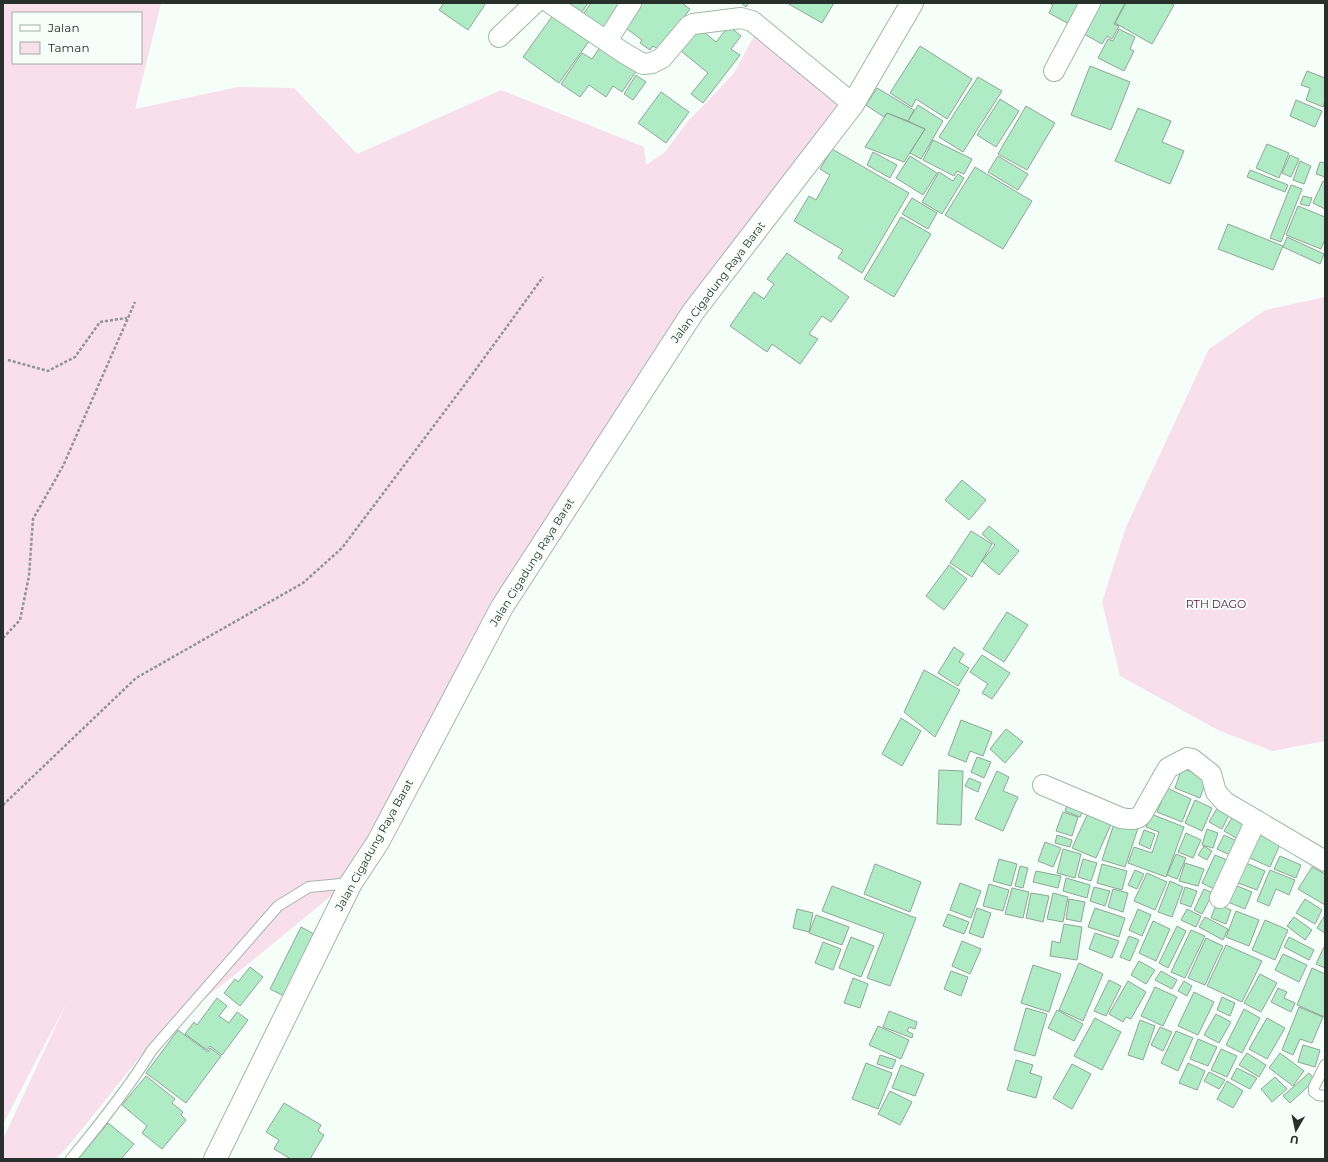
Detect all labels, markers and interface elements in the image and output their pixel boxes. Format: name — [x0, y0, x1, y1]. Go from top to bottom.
legend — [12, 12, 142, 64]
text: Jalan — [47, 20, 80, 35]
text: Taman — [48, 40, 90, 55]
street label: Jalan Cigadung Raya Barat — [667, 218, 769, 346]
street label: Jalan Cigadung Raya Barat — [486, 495, 577, 629]
park label: RTH DAGO — [1186, 597, 1246, 611]
street label: Jalan Cigadung Raya Barat — [331, 776, 416, 914]
north arrow — [1276, 1110, 1316, 1150]
text: U — [1289, 1132, 1300, 1147]

